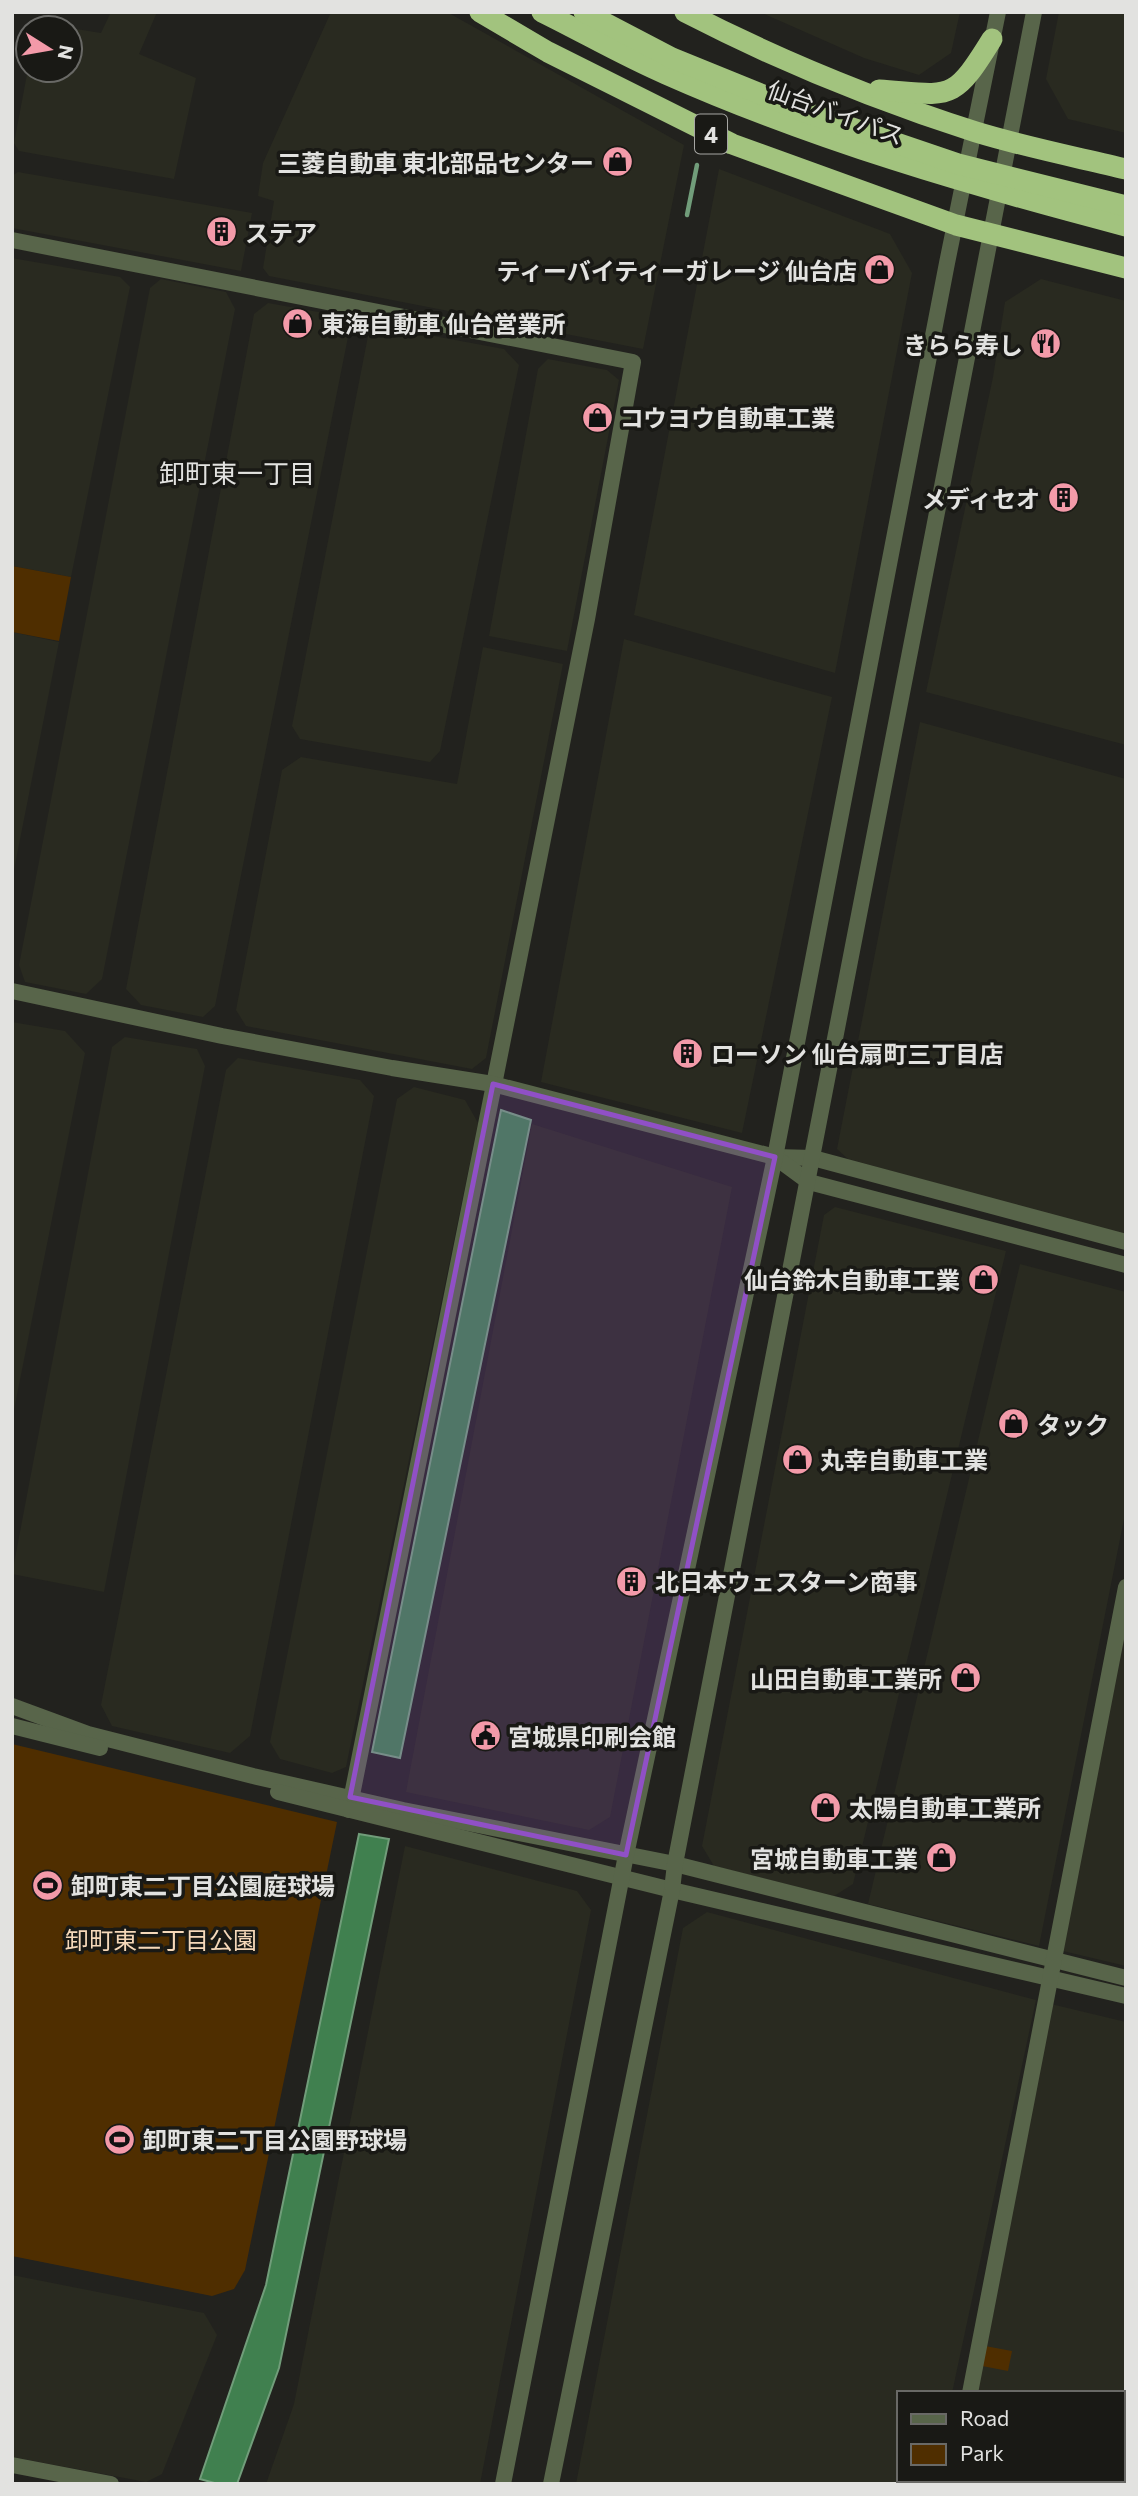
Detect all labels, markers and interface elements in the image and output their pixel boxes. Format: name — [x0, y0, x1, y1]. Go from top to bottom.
north arrow — [14, 14, 84, 84]
text: N — [54, 43, 79, 62]
street label: 仙台バイパス — [764, 74, 908, 150]
road number: 4 — [695, 114, 727, 154]
shop icon: 三菱自動車 東北部品センター — [600, 145, 634, 179]
place label: 三菱自動車 東北部品センター — [277, 148, 594, 177]
building icon: ステア — [205, 215, 239, 249]
place label: ステア — [245, 218, 317, 247]
shop icon: ティーバイティーガレージ 仙台店 — [863, 253, 897, 287]
place label: ティーバイティーガレージ 仙台店 — [496, 256, 857, 285]
shop icon: 東海自動車 仙台営業所 — [281, 306, 315, 340]
place label: 東海自動車 仙台営業所 — [321, 309, 566, 338]
restaurant icon: きらら寿し — [1029, 327, 1063, 361]
place label: きらら寿し — [903, 330, 1023, 359]
shop icon: コウヨウ自動車工業 — [580, 400, 614, 434]
place label: コウヨウ自動車工業 — [620, 403, 835, 432]
district label: 卸町東一丁目 — [159, 457, 315, 488]
building icon: メディセオ — [1046, 481, 1080, 515]
place label: メディセオ — [922, 484, 1040, 513]
building icon: ローソン 仙台扇町三丁目店 — [671, 1036, 705, 1070]
place label: ローソン 仙台扇町三丁目店 — [711, 1039, 1004, 1068]
shop icon: 仙台鈴木自動車工業 — [966, 1262, 1000, 1296]
place label: 仙台鈴木自動車工業 — [744, 1265, 960, 1294]
shop icon: タック — [997, 1407, 1031, 1441]
place label: タック — [1037, 1410, 1109, 1439]
shop icon: 丸幸自動車工業 — [780, 1442, 814, 1476]
place label: 丸幸自動車工業 — [820, 1445, 988, 1474]
building icon: 北日本ウェスターン商事 — [615, 1564, 649, 1598]
place label: 北日本ウェスターン商事 — [655, 1567, 918, 1596]
shop icon: 山田自動車工業所 — [948, 1661, 982, 1695]
place label: 山田自動車工業所 — [750, 1664, 942, 1693]
public building icon: 宮城県印刷会館 — [468, 1719, 502, 1753]
place label: 宮城県印刷会館 — [508, 1722, 676, 1751]
shop icon: 太陽自動車工業所 — [809, 1790, 843, 1824]
place label: 太陽自動車工業所 — [849, 1793, 1041, 1822]
shop icon: 宮城自動車工業 — [924, 1841, 958, 1875]
place label: 宮城自動車工業 — [750, 1844, 918, 1873]
sports icon: 卸町東二丁目公園庭球場 — [31, 1868, 65, 1902]
place label: 卸町東二丁目公園庭球場 — [71, 1871, 335, 1900]
park label: 卸町東二丁目公園 — [65, 1925, 257, 1954]
sports icon: 卸町東二丁目公園野球場 — [103, 2122, 137, 2156]
place label: 卸町東二丁目公園野球場 — [143, 2125, 407, 2154]
legend — [897, 2391, 1124, 2482]
text: Road — [960, 2405, 1009, 2430]
text: Park — [960, 2440, 1004, 2465]

